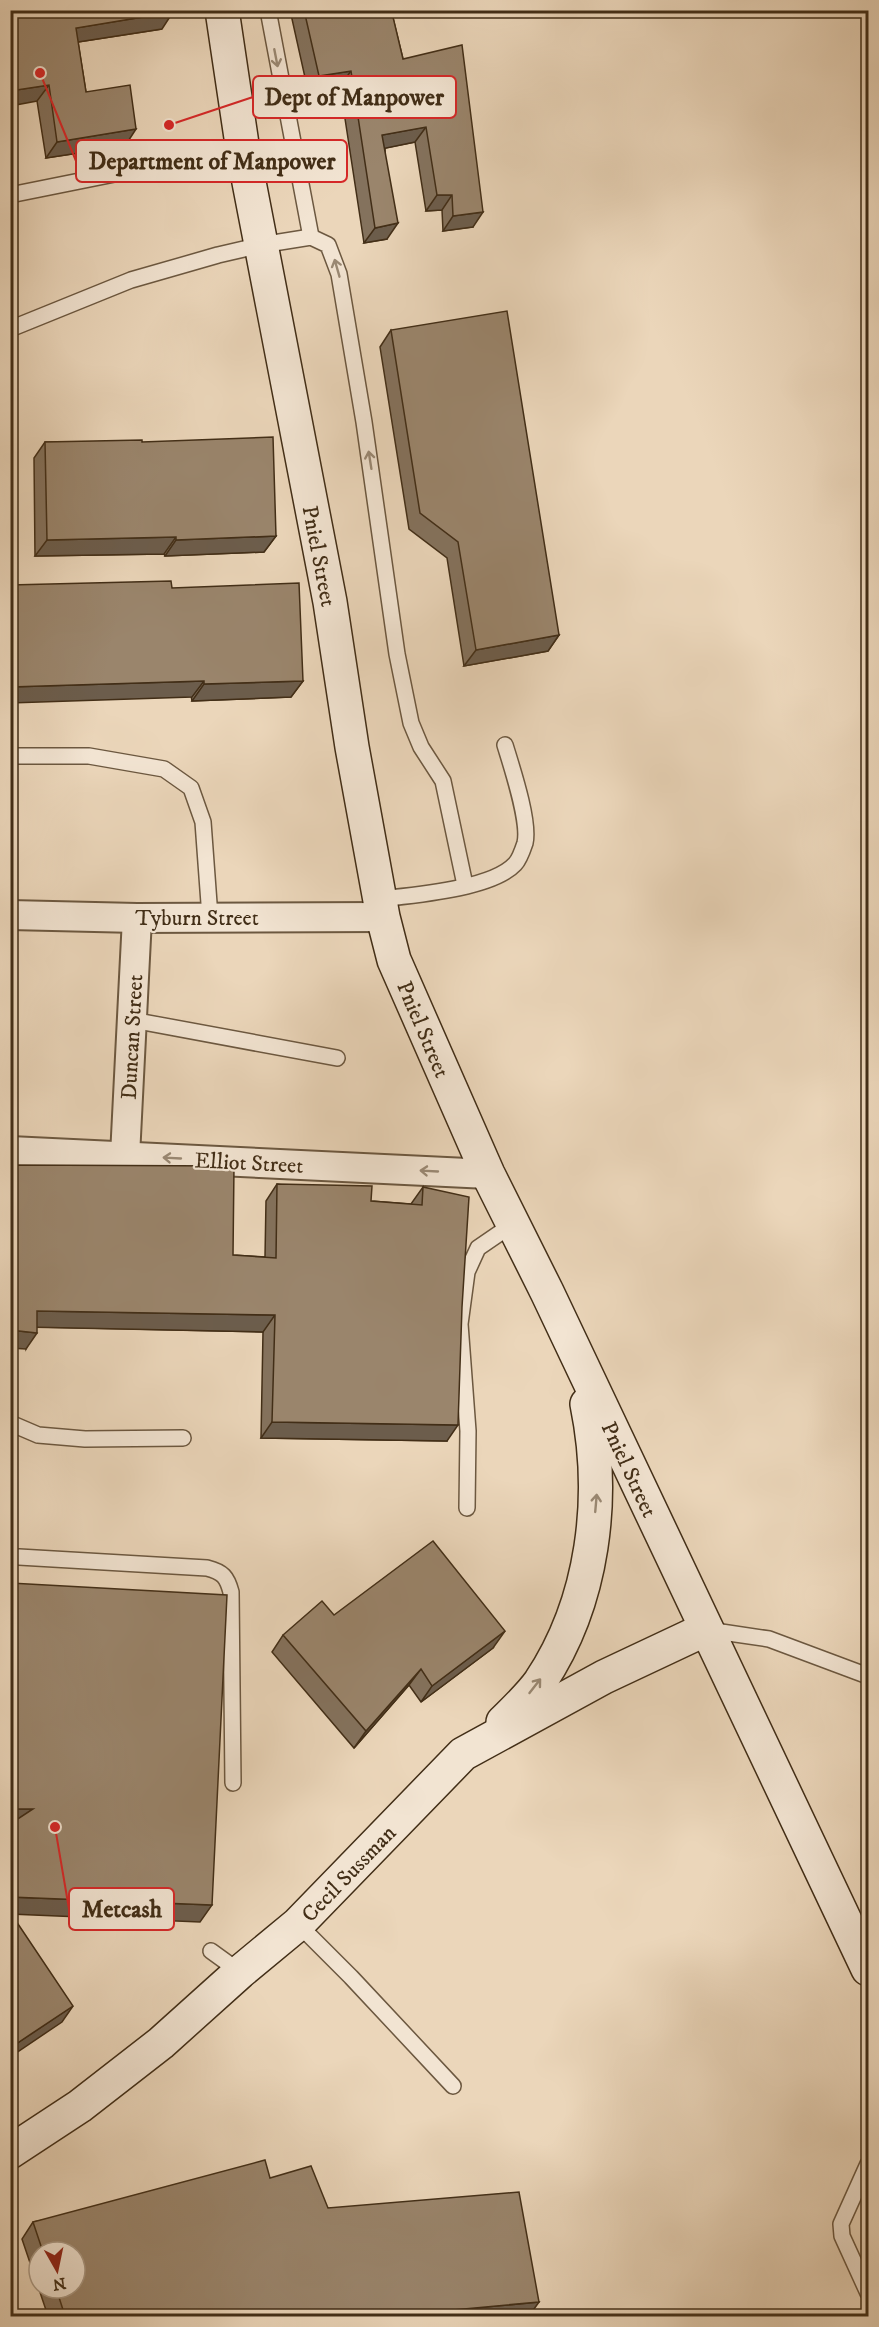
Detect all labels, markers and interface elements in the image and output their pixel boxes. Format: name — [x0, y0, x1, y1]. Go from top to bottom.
one-way arrow — [271, 48, 282, 68]
callout: Dept of Manpower — [253, 76, 456, 118]
text: Dept of Manpower — [264, 83, 445, 113]
callout: Department of Manpower — [76, 140, 347, 182]
text: Department of Manpower — [89, 147, 336, 177]
one-way arrow — [331, 259, 342, 278]
one-way arrow — [364, 451, 375, 471]
street label: Pniel Street — [296, 503, 342, 609]
street label: Tyburn Street — [135, 905, 259, 932]
street label: Duncan Street — [116, 974, 149, 1100]
street label: Pniel Street — [390, 977, 455, 1082]
street label: Elliot Street — [194, 1147, 304, 1180]
one-way arrow — [162, 1153, 182, 1164]
one-way arrow — [420, 1166, 440, 1177]
street label: Pniel Street — [595, 1418, 663, 1522]
one-way arrow — [591, 1494, 602, 1513]
one-way arrow — [529, 1678, 542, 1694]
street label: Cecil Sussman — [296, 1820, 402, 1928]
callout: Metcash — [69, 1888, 174, 1930]
text: Metcash — [82, 1895, 163, 1925]
north arrow — [27, 2240, 87, 2300]
text: N — [51, 2273, 67, 2295]

